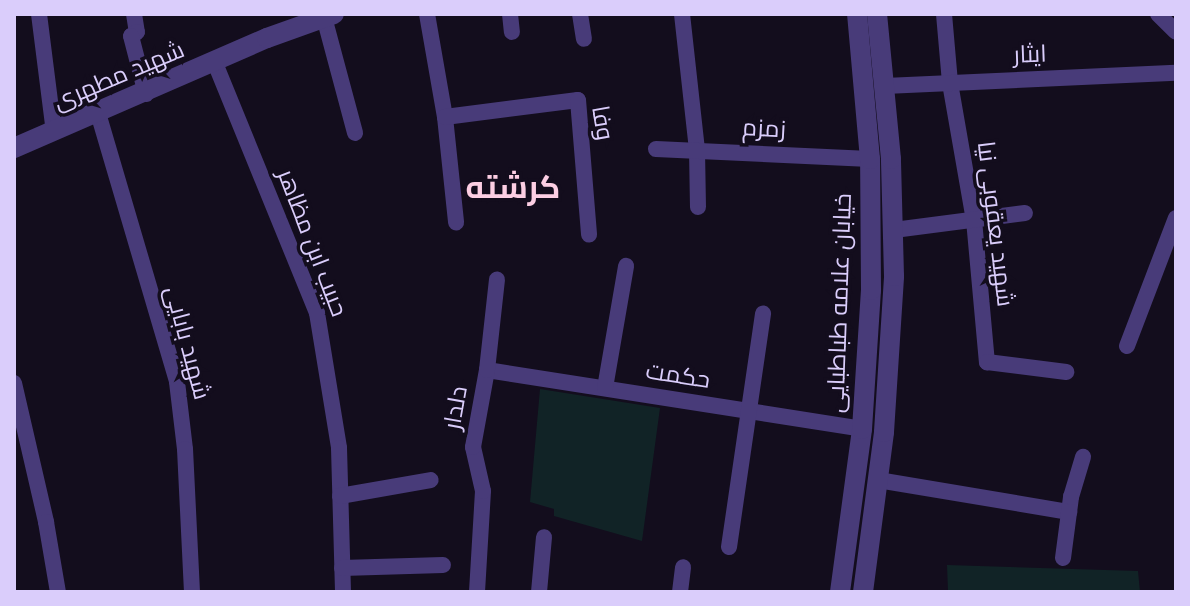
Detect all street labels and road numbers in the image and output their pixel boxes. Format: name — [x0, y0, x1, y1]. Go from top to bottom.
street label: شهید مطهری — [49, 35, 189, 117]
street label: ایثار — [1013, 40, 1047, 70]
street label: وفا — [585, 103, 619, 143]
street label: زمزم — [741, 113, 787, 145]
street label: شهید یعقوبی نیا — [971, 140, 1019, 308]
street label: حبیب ابن مظاهر — [271, 165, 353, 321]
street label: خیابان علامه طباطبایی — [822, 193, 858, 413]
street label: شهید بابایی — [158, 283, 216, 403]
street label: حکمت — [644, 357, 712, 395]
street label: دلدار — [438, 384, 474, 432]

